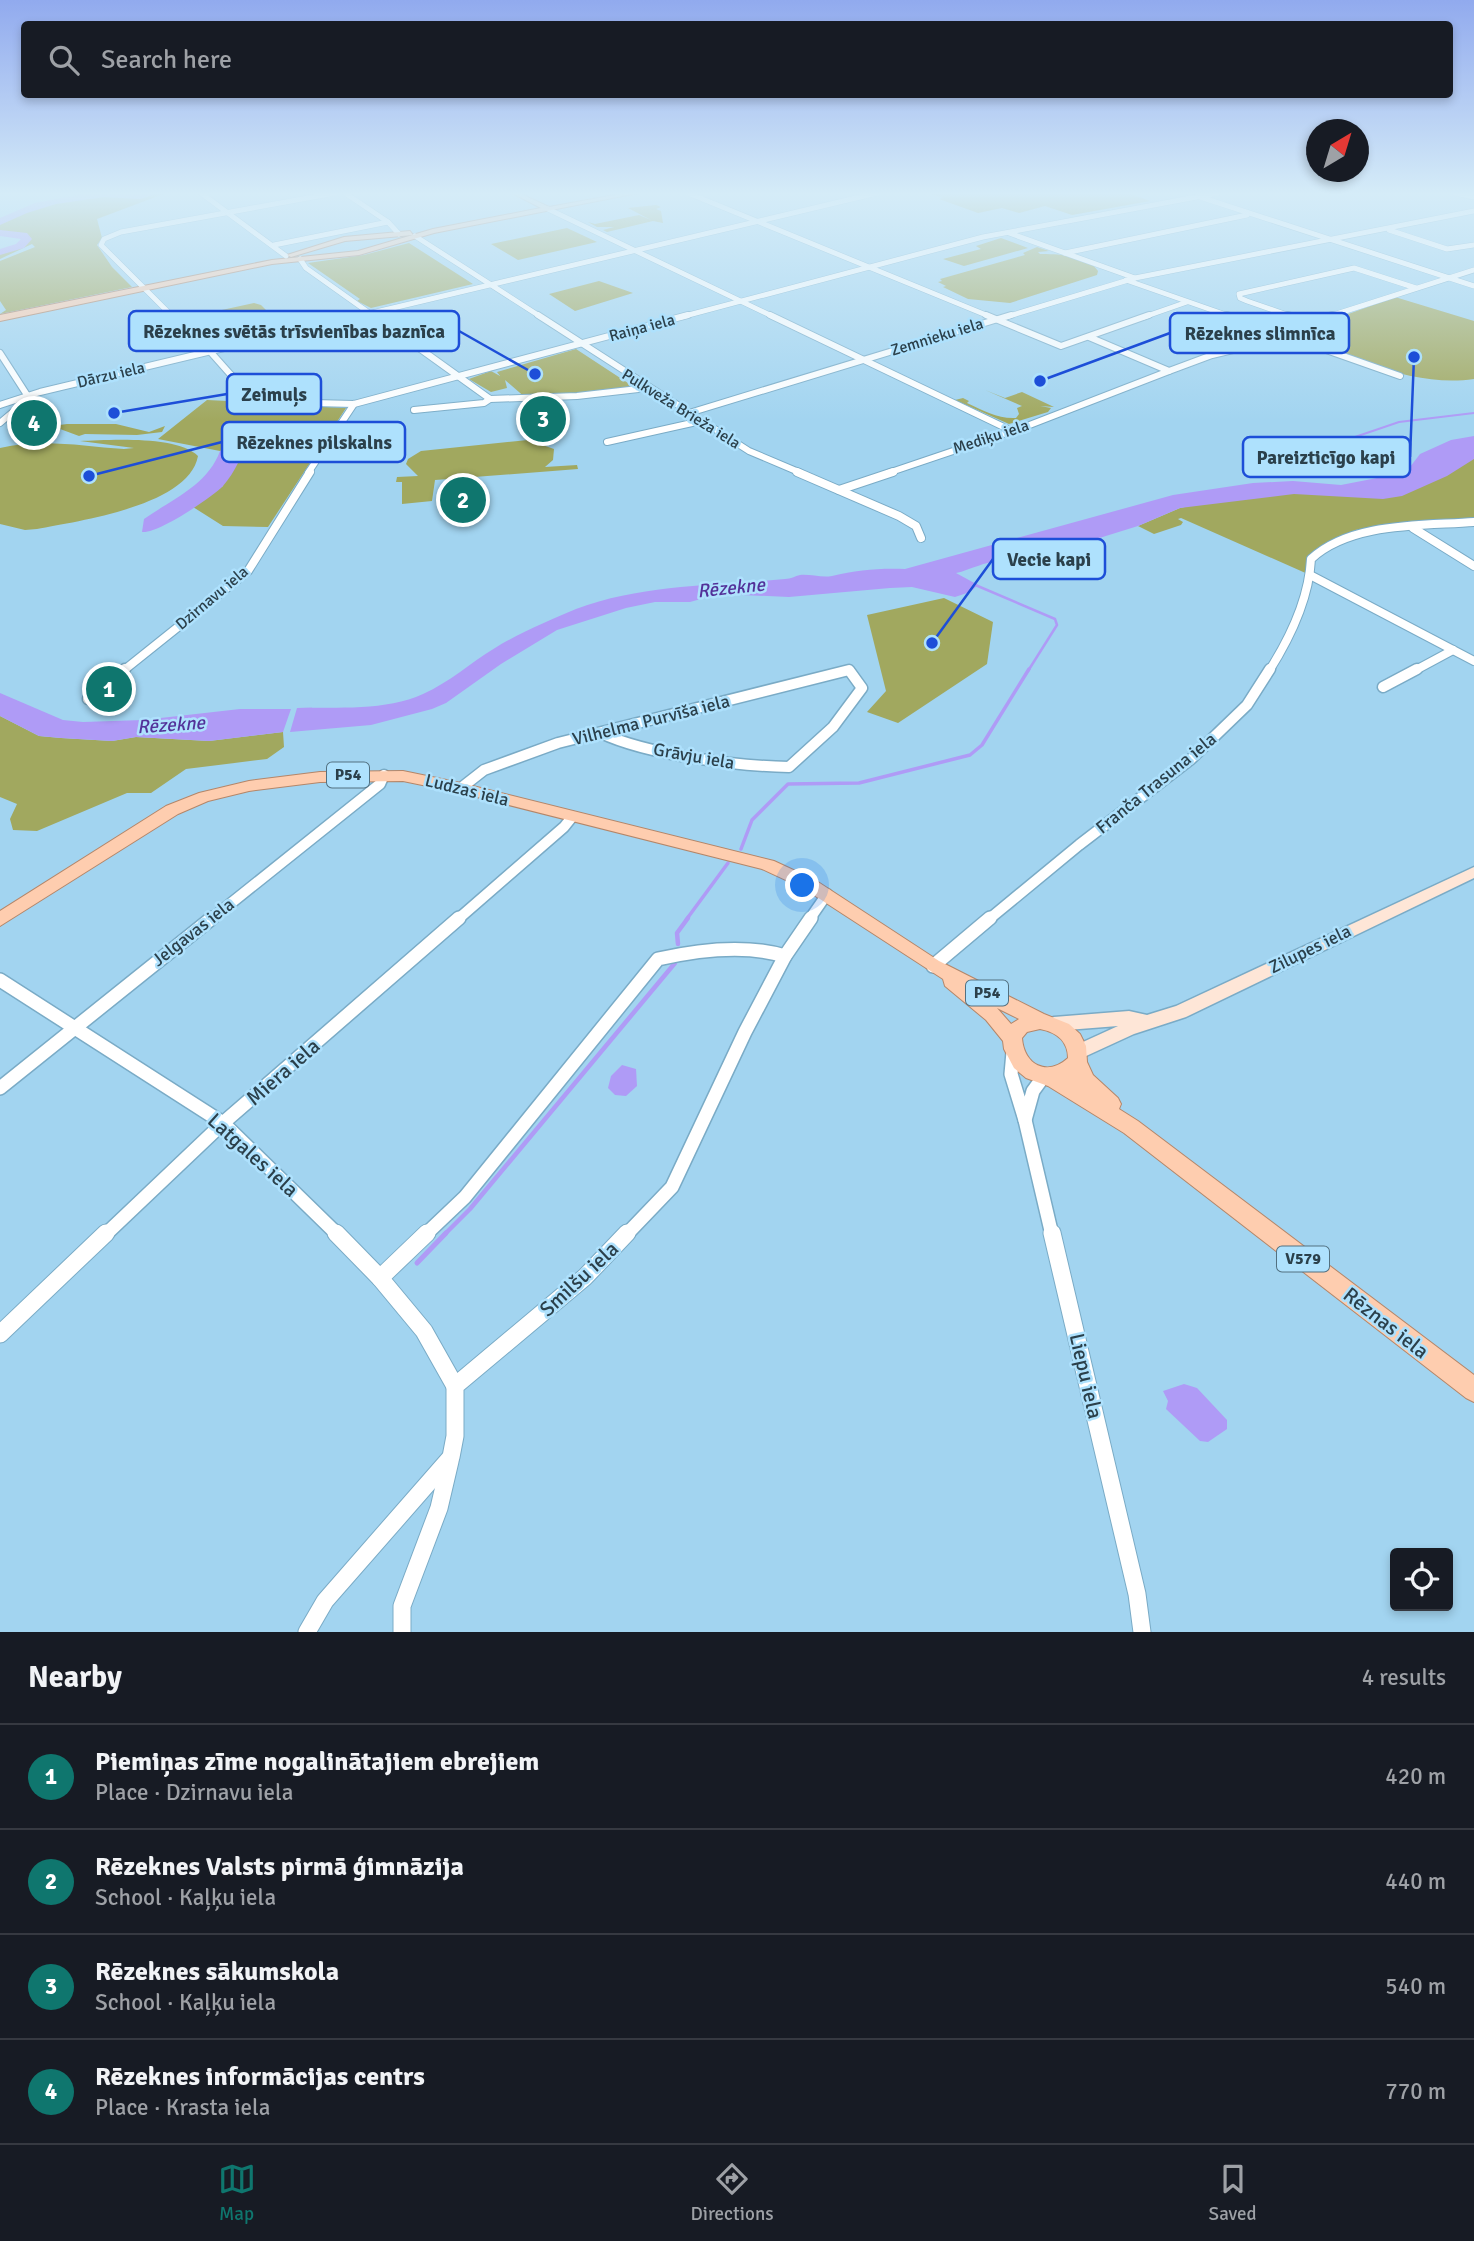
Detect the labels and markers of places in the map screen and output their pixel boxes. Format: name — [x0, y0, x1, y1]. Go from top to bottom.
callout: Rēzeknes svētās trīsvienības baznīca — [129, 311, 459, 351]
callout: Rēzeknes slimnīca — [1170, 313, 1349, 353]
callout: Zeimuļs — [227, 374, 321, 414]
pin: 3 — [520, 393, 566, 445]
pin: 4 — [11, 397, 57, 449]
callout: Rēzeknes pilskalns — [222, 422, 405, 462]
callout: Pareizticīgo kapi — [1243, 437, 1410, 477]
pin: 2 — [440, 474, 486, 526]
callout: Vecie kapi — [993, 539, 1105, 579]
pin: 1 — [86, 663, 132, 715]

